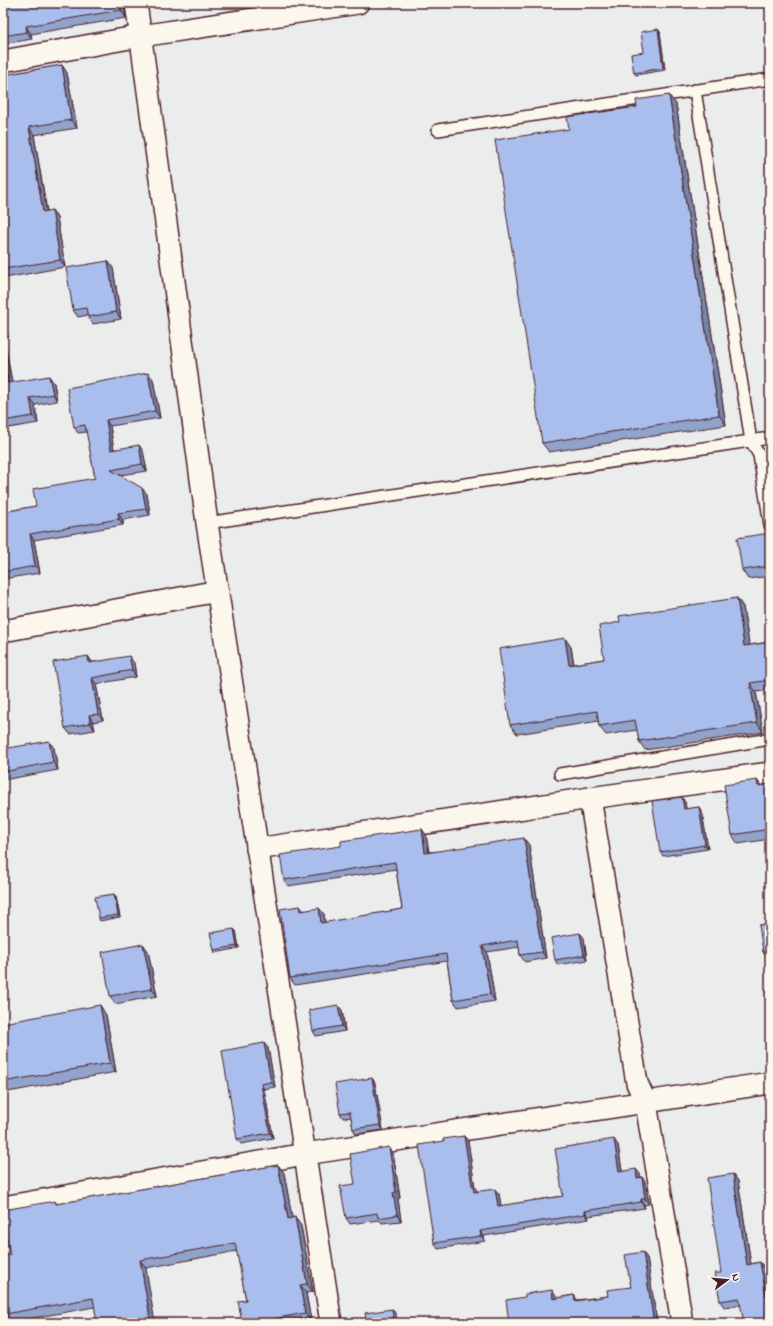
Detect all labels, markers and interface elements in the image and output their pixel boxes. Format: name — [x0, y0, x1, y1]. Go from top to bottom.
north arrow — [707, 1260, 747, 1300]
text: N — [727, 1272, 744, 1283]

